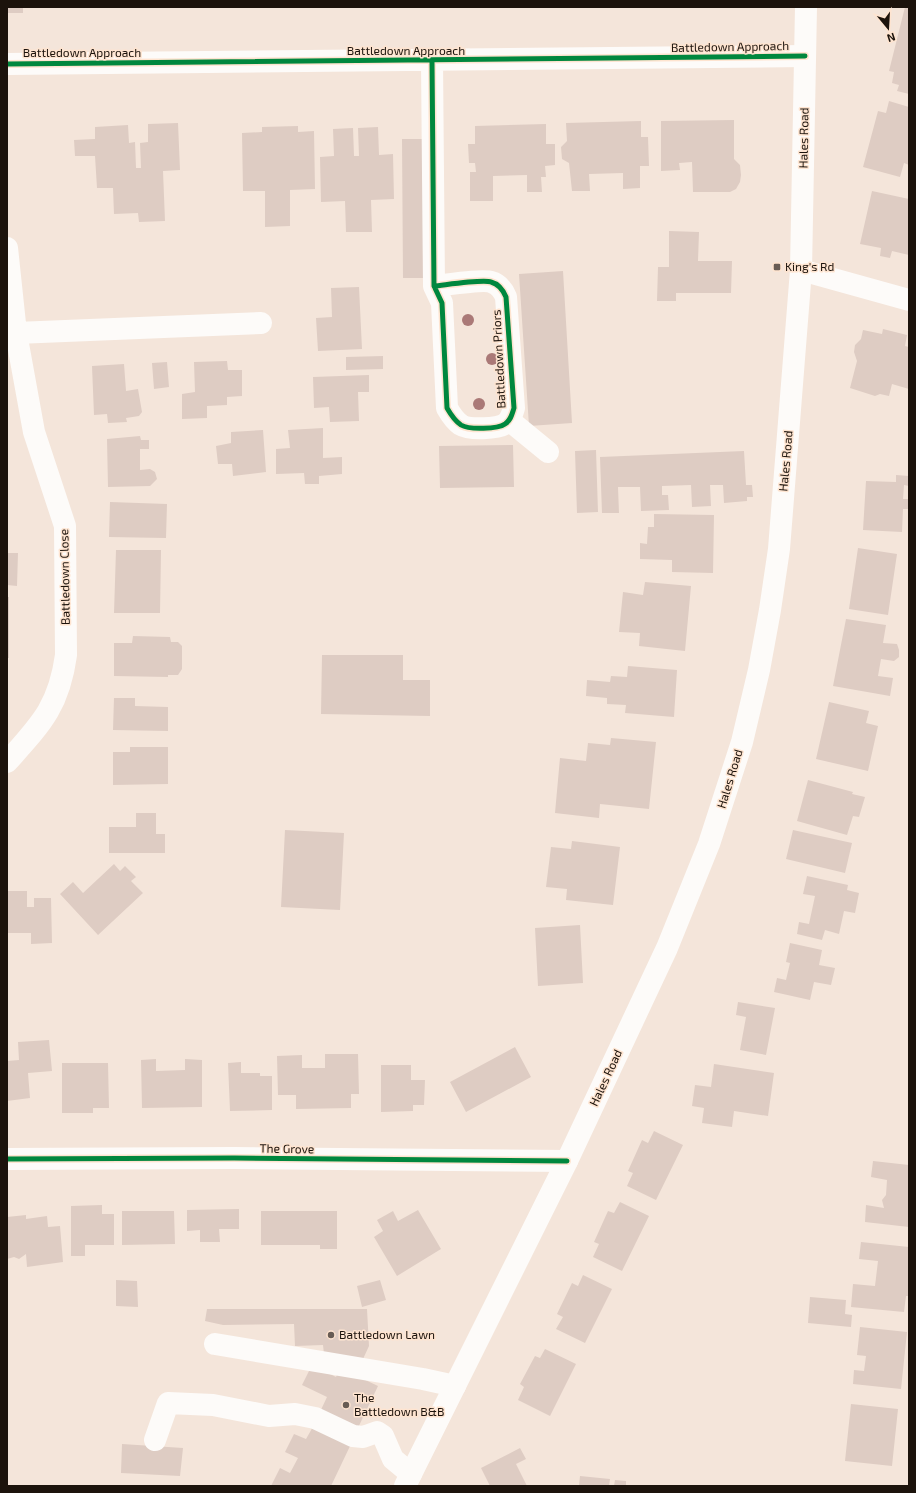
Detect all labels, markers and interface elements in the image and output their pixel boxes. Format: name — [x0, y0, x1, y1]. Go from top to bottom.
north arrow — [868, 8, 908, 48]
text: N — [885, 31, 897, 45]
street label: Battledown Approach — [671, 38, 789, 54]
street label: Battledown Approach — [347, 43, 465, 57]
street label: Battledown Approach — [23, 45, 141, 59]
street label: Hales Road — [795, 107, 811, 169]
place label: King's Rd — [785, 259, 834, 273]
marker: King's Rd — [772, 262, 782, 272]
street label: Battledown Priors — [488, 309, 508, 409]
street label: Hales Road — [775, 430, 795, 492]
street label: Battledown Close — [56, 529, 72, 625]
street label: Hales Road — [713, 747, 745, 810]
street label: Hales Road — [586, 1047, 624, 1108]
street label: The Grove — [260, 1141, 315, 1155]
place label: Battledown Lawn — [339, 1327, 435, 1341]
marker: Battledown Lawn — [326, 1330, 336, 1340]
place label: The Battledown B&B — [354, 1390, 445, 1418]
marker: The Battledown B&B — [341, 1400, 351, 1410]

